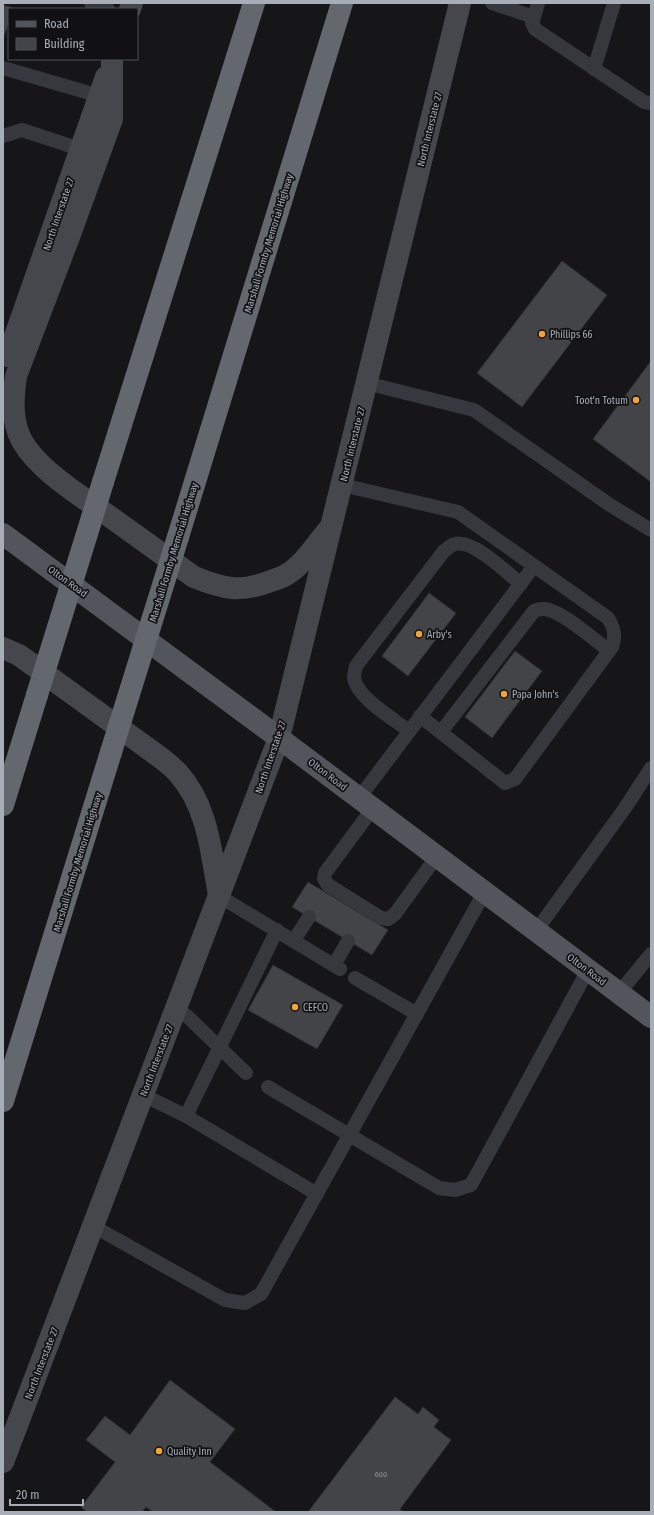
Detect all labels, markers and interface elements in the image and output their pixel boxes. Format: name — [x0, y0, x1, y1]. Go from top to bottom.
legend — [8, 8, 138, 60]
text: Road — [44, 17, 69, 31]
text: Building — [44, 37, 85, 51]
street label: North Interstate 27 — [415, 91, 445, 168]
street label: Marshall Formby Memorial Highway — [242, 172, 296, 314]
street label: North Interstate 27 — [41, 176, 77, 252]
marker: Phillips 66 — [537, 329, 547, 339]
place label: Phillips 66 — [550, 329, 593, 341]
place label: Toot'n Totum — [575, 395, 628, 407]
marker: Toot'n Totum — [631, 395, 641, 405]
street label: North Interstate 27 — [338, 406, 368, 483]
street label: Marshall Formby Memorial Highway — [147, 481, 201, 623]
street label: Olton Road — [45, 564, 89, 600]
marker: Arby's — [414, 629, 424, 639]
place label: Arby's — [427, 629, 452, 641]
marker: Papa John's — [499, 689, 509, 699]
place label: Papa John's — [512, 689, 559, 701]
street label: North Interstate 27 — [253, 719, 289, 795]
street label: Olton Road — [306, 756, 349, 793]
street label: Marshall Formby Memorial Highway — [51, 791, 105, 933]
street label: Olton Road — [565, 951, 608, 988]
marker: CEFCO — [290, 1002, 300, 1012]
place label: CEFCO — [303, 1002, 328, 1014]
street label: North Interstate 27 — [138, 1023, 176, 1098]
street label: North Interstate 27 — [23, 1326, 61, 1401]
marker: Quality Inn — [154, 1446, 164, 1456]
place label: Quality Inn — [167, 1446, 212, 1458]
house number: 600 — [375, 1470, 387, 1479]
scale bar — [10, 1481, 83, 1507]
text: 20 m — [16, 1488, 40, 1502]

